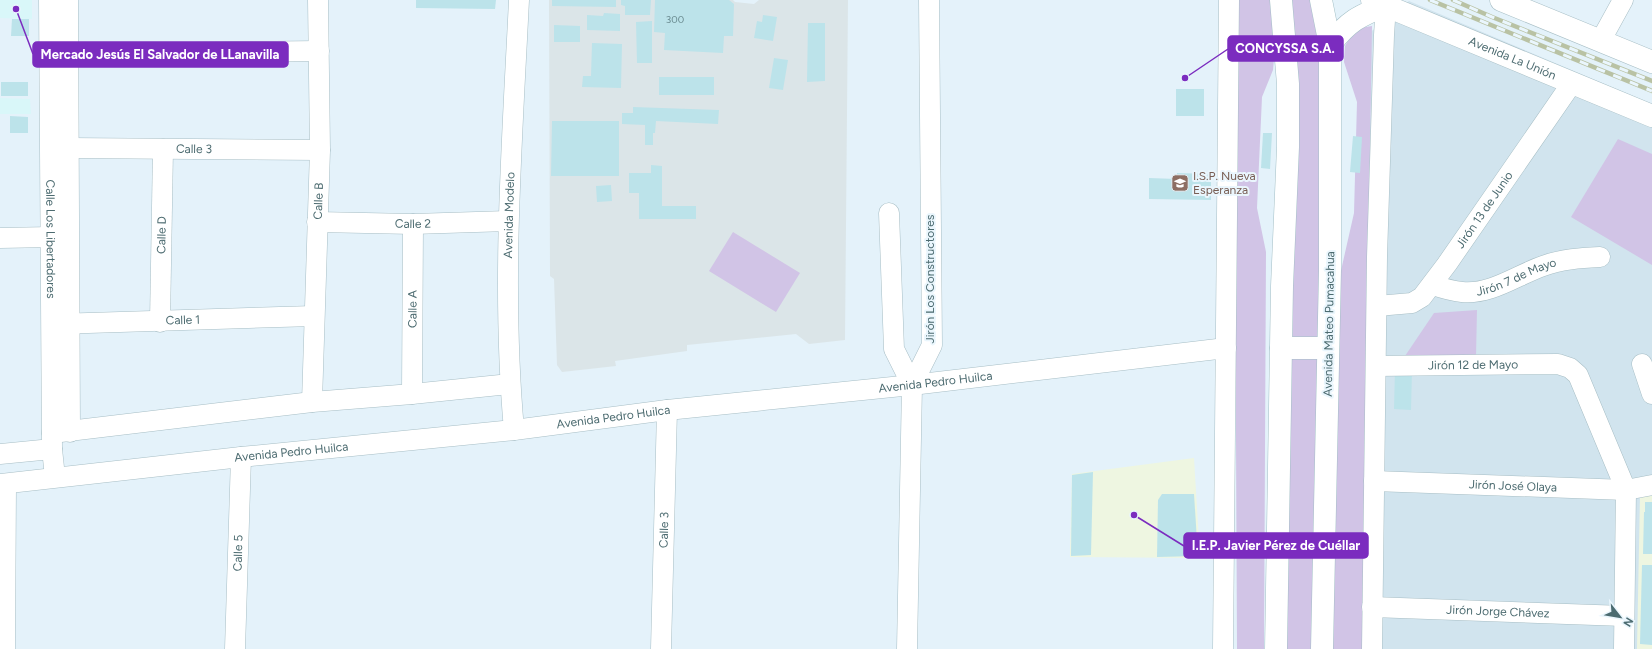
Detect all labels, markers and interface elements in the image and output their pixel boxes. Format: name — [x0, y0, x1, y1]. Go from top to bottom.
house number: 300 — [666, 13, 684, 26]
street label: Avenida La Unión — [1467, 34, 1558, 83]
callout: CONCYSSA S.A. — [1228, 36, 1343, 61]
text: CONCYSSA S.A. — [1235, 41, 1335, 56]
callout: Mercado Jesús El Salvador de LLanavilla — [33, 42, 288, 67]
text: Mercado Jesús El Salvador de LLanavilla — [41, 47, 280, 62]
street label: Calle 3 — [176, 142, 212, 156]
place label: I.S.P. Nueva Esperanza — [1193, 169, 1256, 197]
street label: Jirón 13 de Junio — [1453, 169, 1516, 251]
street label: Avenida Modelo — [501, 172, 517, 259]
school or university icon: I.S.P. Nueva Esperanza — [1170, 173, 1190, 193]
street label: Calle Los Libertadores — [43, 179, 58, 299]
street label: Calle B — [311, 182, 326, 220]
street label: Jirón Los Constructores — [923, 214, 937, 343]
street label: Calle D — [154, 216, 169, 254]
street label: Calle 2 — [395, 216, 431, 231]
street label: Avenida Mateo Pumacahua — [1321, 251, 1337, 397]
street label: Jirón 7 de Mayo — [1475, 255, 1558, 299]
street label: Calle A — [405, 290, 420, 328]
street label: Calle 1 — [165, 313, 200, 328]
street label: Jirón 12 de Mayo — [1428, 357, 1518, 372]
street label: Avenida Pedro Huilca — [878, 369, 993, 395]
street label: Avenida Pedro Huilca — [556, 403, 671, 431]
street label: Avenida Pedro Huilca — [233, 439, 349, 465]
street label: Jirón José Olaya — [1469, 477, 1557, 495]
street label: Calle 3 — [657, 512, 671, 548]
callout: I.E.P. Javier Pérez de Cuéllar — [1184, 533, 1368, 558]
street label: Calle 5 — [230, 534, 246, 572]
text: I.E.P. Javier Pérez de Cuéllar — [1192, 538, 1360, 553]
north arrow — [1600, 597, 1640, 637]
street label: Jirón Jorge Chávez — [1446, 603, 1550, 620]
text: N — [1620, 615, 1636, 629]

